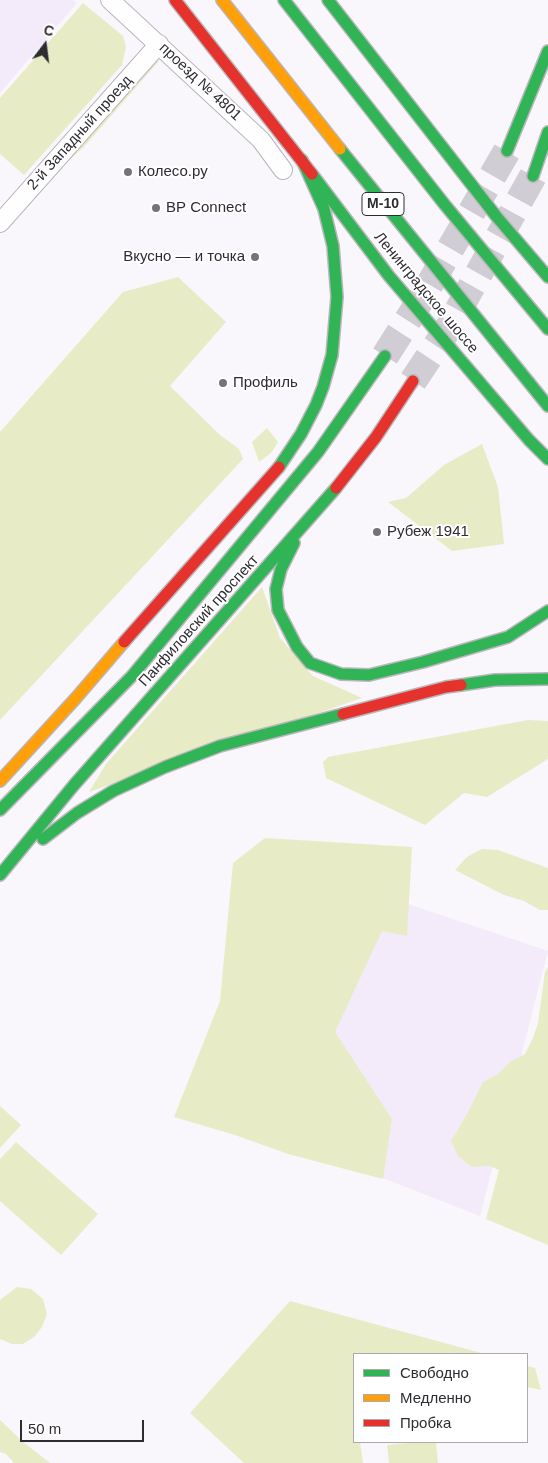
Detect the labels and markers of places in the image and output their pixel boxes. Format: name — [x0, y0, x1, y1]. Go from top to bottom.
place label: Колесо.ру — [138, 163, 208, 181]
marker: Колесо.ру — [122, 166, 134, 178]
place label: ВР Connect — [166, 199, 246, 217]
marker: ВР Connect — [150, 202, 162, 214]
place label: Вкусно — и точка — [123, 248, 245, 266]
marker: Вкусно — и точка — [249, 251, 261, 263]
place label: Профиль — [233, 374, 298, 392]
marker: Профиль — [217, 377, 229, 389]
place label: Рубеж 1941 — [387, 523, 469, 541]
marker: Рубеж 1941 — [371, 526, 383, 538]

